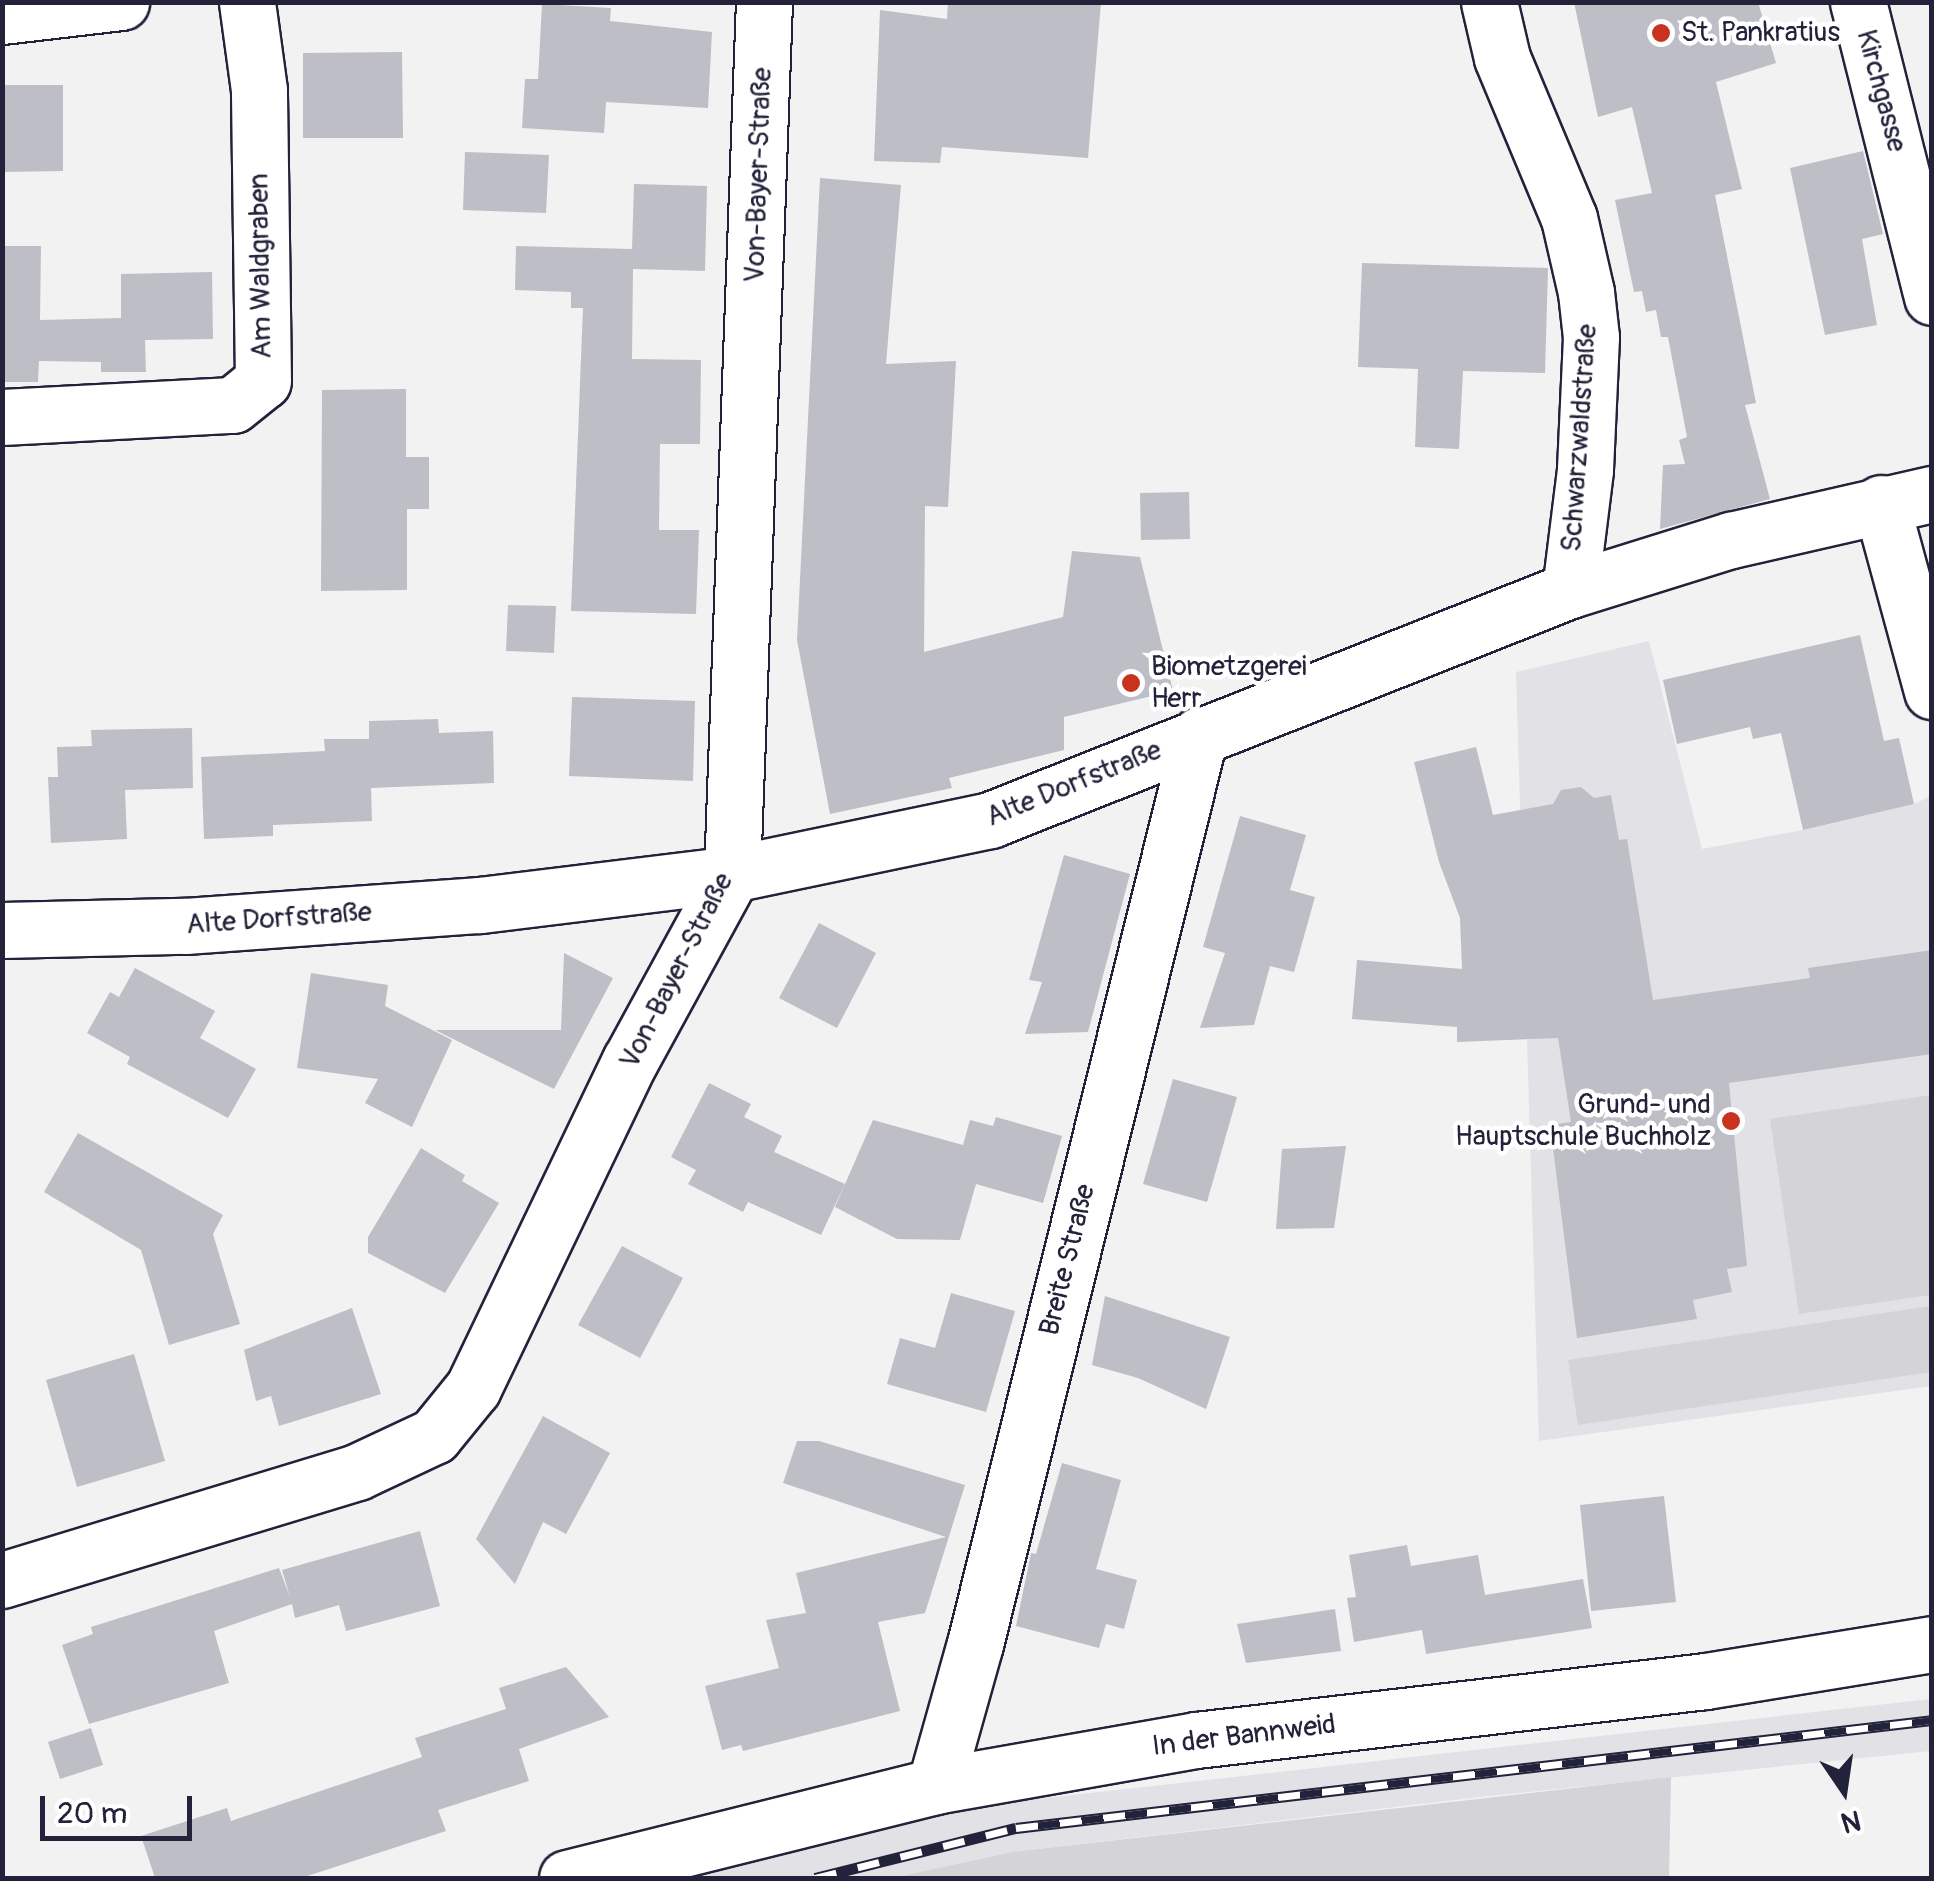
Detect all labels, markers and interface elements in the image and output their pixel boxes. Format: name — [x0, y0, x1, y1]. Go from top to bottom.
place label: St. Pankratius — [1681, 16, 1840, 50]
marker: St. Pankratius — [1650, 22, 1672, 44]
street label: Kirchgasse — [1849, 26, 1913, 156]
street label: Von-Bayer-Straße — [738, 67, 780, 283]
street label: Am Waldgraben — [243, 173, 279, 359]
street label: Schwarzwaldstraße — [1555, 323, 1605, 553]
place label: Biometzgerei Herr — [1151, 650, 1307, 716]
marker: Biometzgerei Herr — [1120, 672, 1142, 694]
street label: Alte Dorfstraße — [982, 734, 1166, 834]
street label: Von-Bayer-Straße — [613, 867, 741, 1075]
street label: Alte Dorfstraße — [185, 896, 373, 942]
place label: Grund- und Hauptschule Buchholz — [1455, 1088, 1711, 1154]
marker: Grund- und Hauptschule Buchholz — [1720, 1110, 1742, 1132]
street label: Breite Straße — [1033, 1181, 1103, 1339]
street label: In der Bannweid — [1150, 1708, 1338, 1764]
north arrow — [1794, 1741, 1894, 1841]
scale bar — [45, 1776, 198, 1838]
text: 20 m — [57, 1795, 127, 1832]
text: N — [1838, 1802, 1864, 1840]

